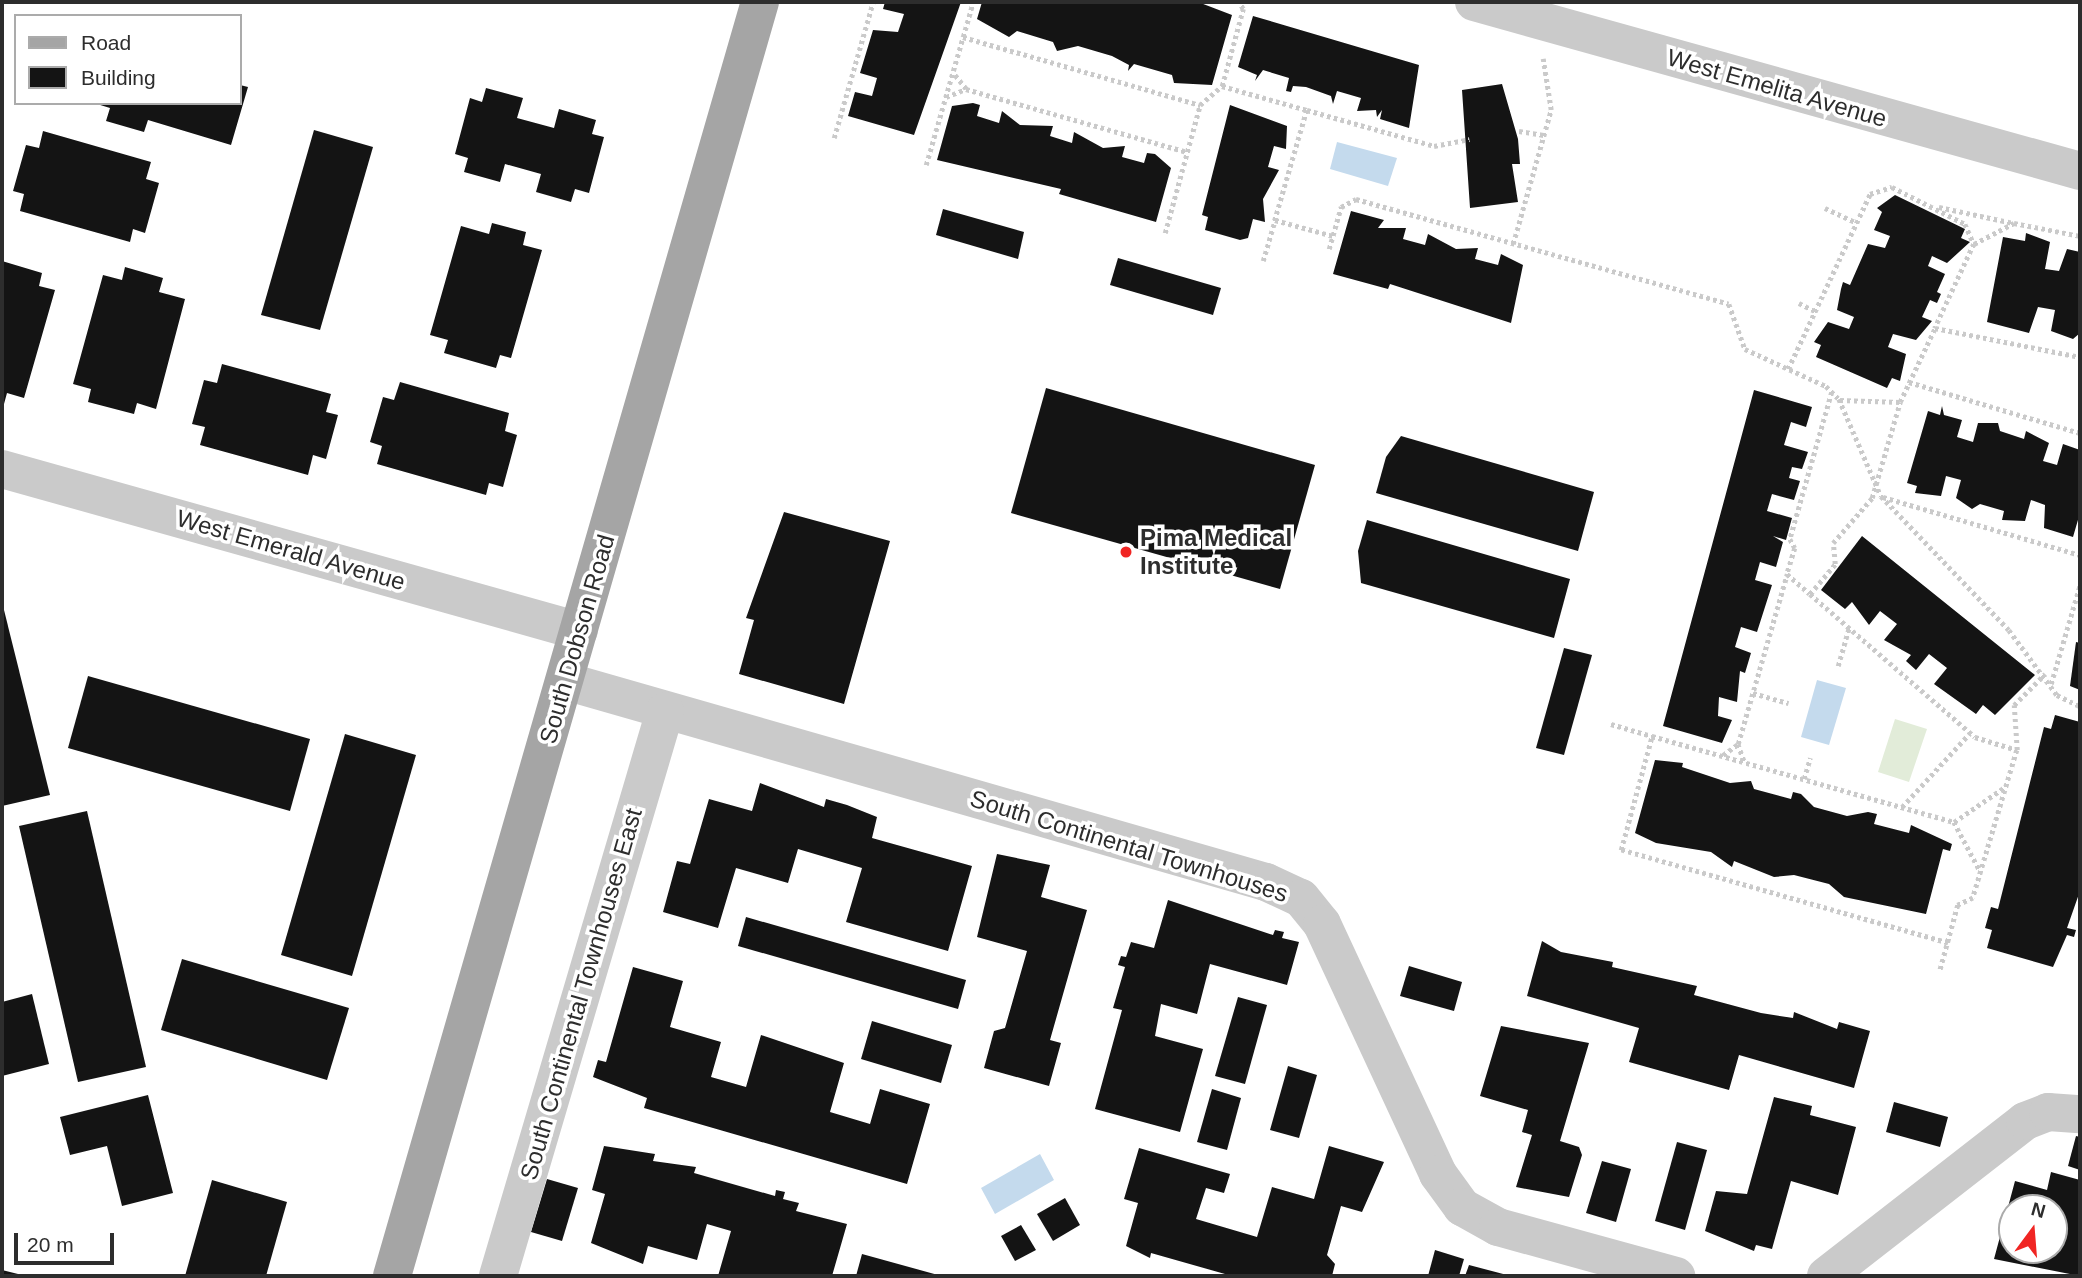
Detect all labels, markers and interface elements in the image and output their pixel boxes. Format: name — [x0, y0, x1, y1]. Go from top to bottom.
legend — [14, 14, 242, 105]
text: Road — [81, 31, 131, 54]
street label: West Emelita Avenue — [1663, 43, 1891, 133]
text: Building — [81, 66, 156, 89]
street label: West Emerald Avenue — [173, 503, 409, 597]
place label: Pima Medical Institute — [1140, 524, 1292, 580]
street label: South Dobson Road — [533, 531, 621, 747]
marker: Pima Medical Institute — [1118, 544, 1134, 560]
street label: South Continental Townhouses — [967, 784, 1291, 908]
street label: South Continental Townhouses East — [514, 805, 648, 1183]
north arrow — [1998, 1194, 2068, 1264]
text: N — [2029, 1198, 2048, 1222]
scale bar — [18, 1218, 117, 1262]
text: 20 m — [27, 1233, 74, 1256]

